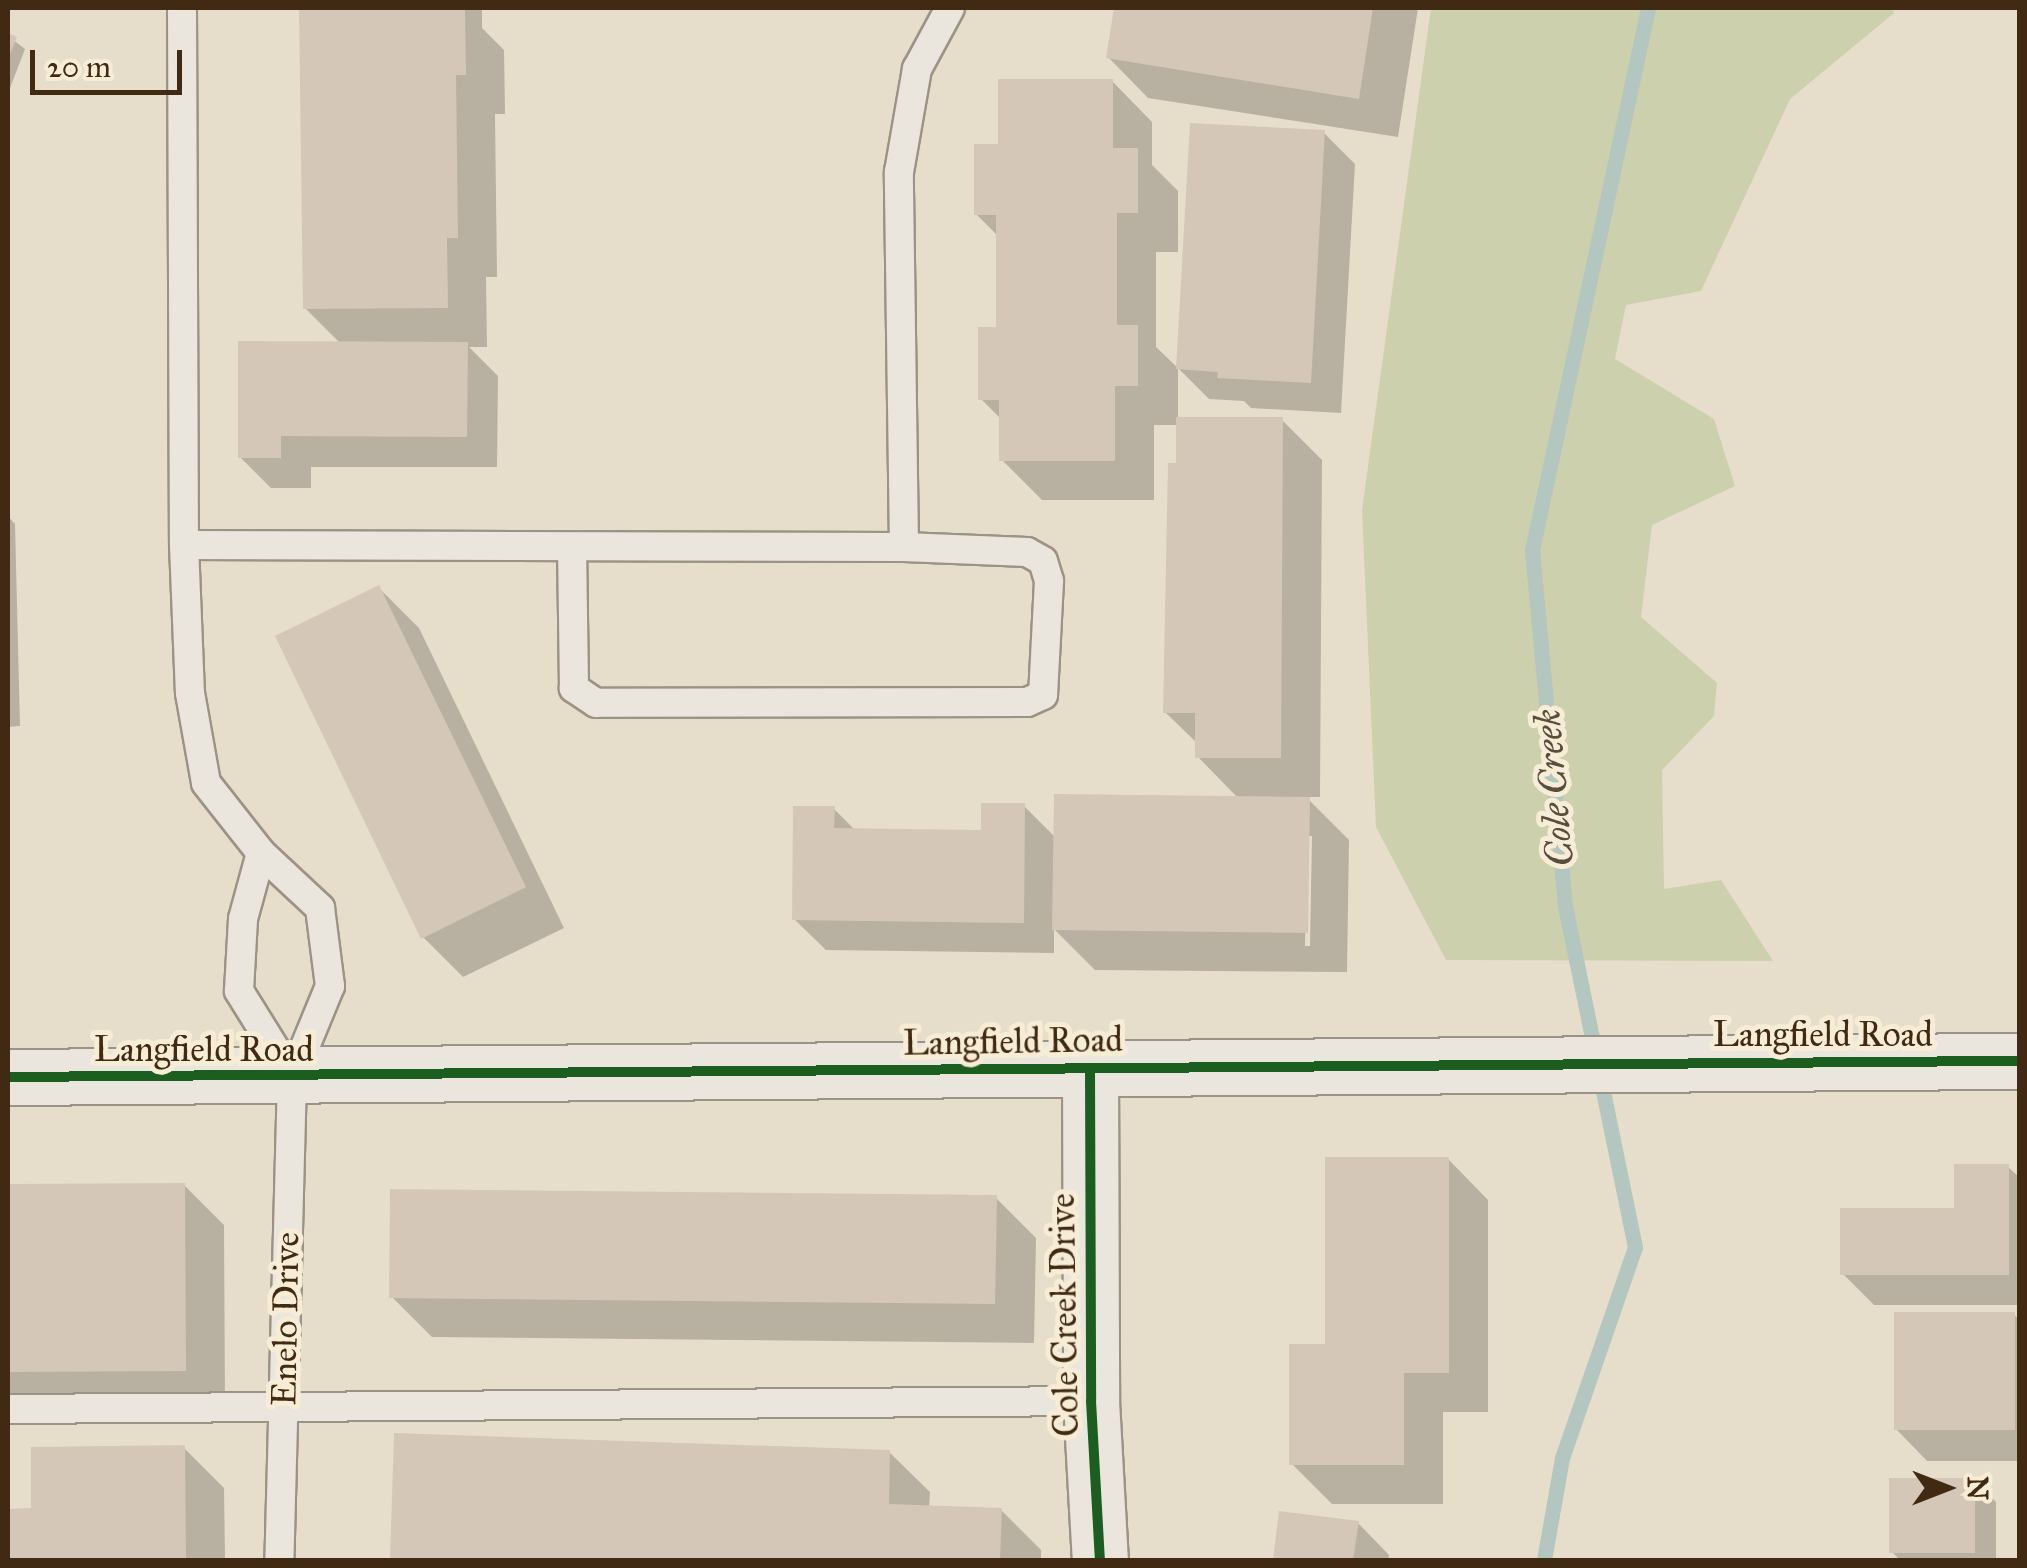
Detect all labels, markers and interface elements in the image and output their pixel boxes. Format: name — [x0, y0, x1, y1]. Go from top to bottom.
scale bar — [35, 30, 188, 92]
text: 20 m — [47, 49, 111, 85]
water label: Cole Creek — [1524, 707, 1584, 869]
street label: Langfield Road — [1713, 1014, 1933, 1056]
street label: Langfield Road — [903, 1019, 1123, 1065]
street label: Langfield Road — [94, 1029, 314, 1071]
street label: Cole Creek Drive — [1042, 1193, 1088, 1437]
street label: Enelo Drive — [263, 1232, 309, 1406]
north arrow — [1897, 1438, 1997, 1538]
text: N — [1960, 1476, 1995, 1500]

